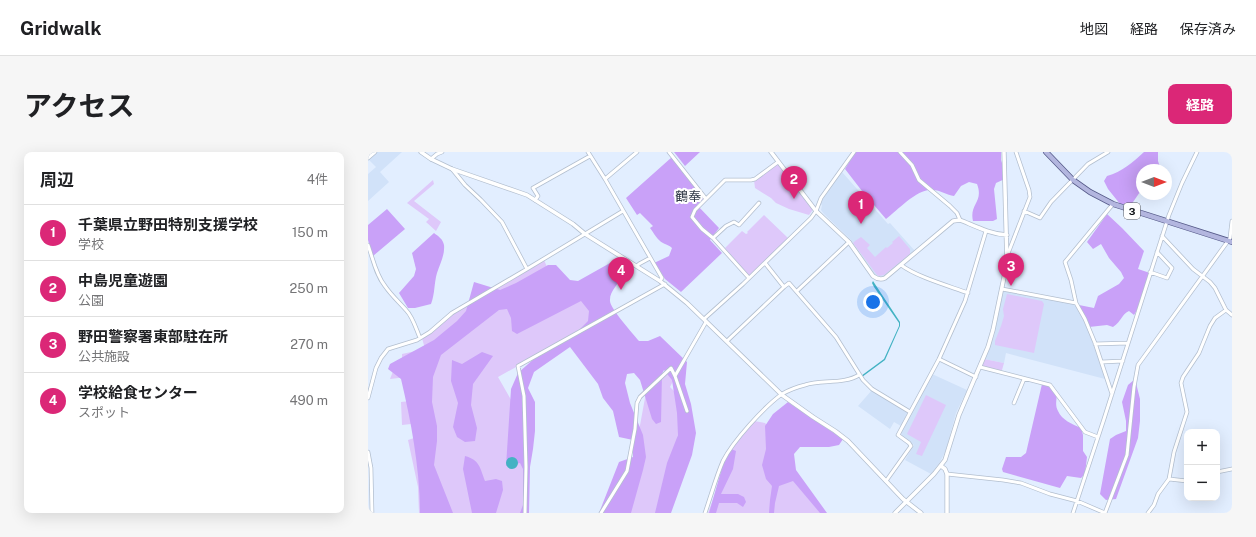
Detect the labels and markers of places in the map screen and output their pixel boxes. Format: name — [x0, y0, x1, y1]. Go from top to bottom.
pin: 2 — [781, 166, 807, 199]
pin: 1 — [848, 191, 874, 224]
pin: 3 — [998, 253, 1024, 286]
pin: 4 — [608, 257, 634, 290]

